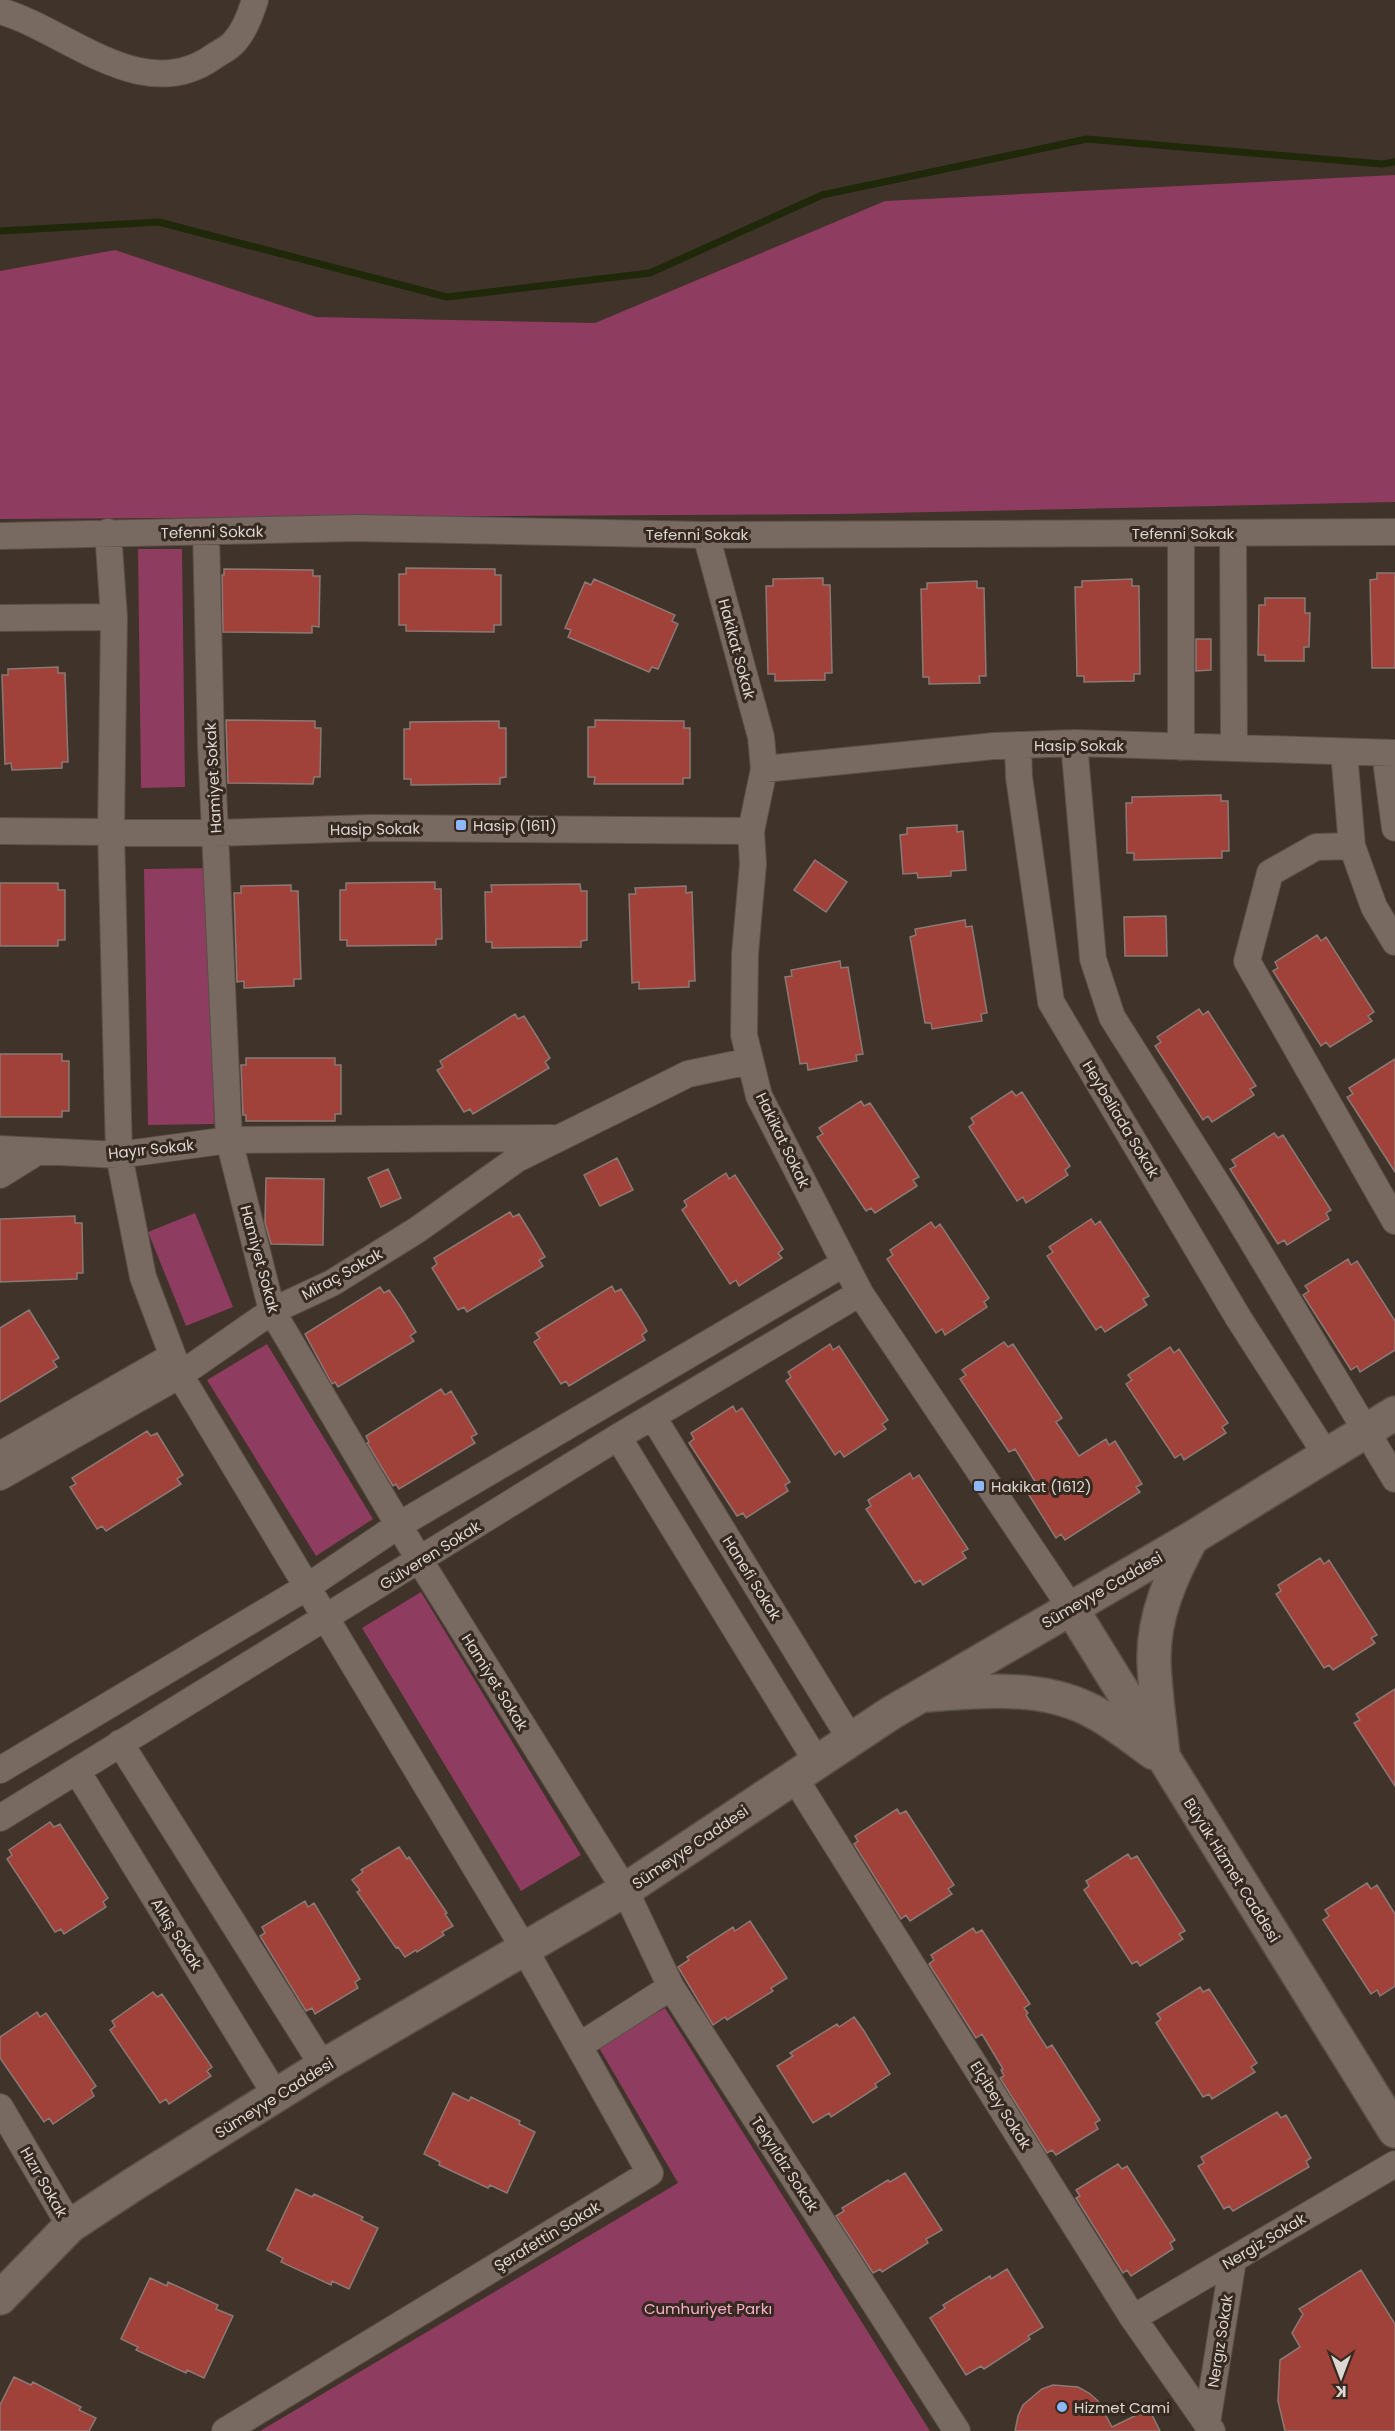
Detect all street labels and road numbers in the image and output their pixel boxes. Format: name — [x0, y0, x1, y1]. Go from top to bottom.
street label: Tefenni Sokak — [161, 521, 264, 543]
street label: Tefenni Sokak — [1132, 523, 1235, 544]
street label: Tefenni Sokak — [646, 524, 749, 545]
street label: Hakikat Sokak — [713, 596, 761, 702]
street label: Hamiyet Sokak — [200, 722, 226, 834]
street label: Hasip Sokak — [1034, 735, 1124, 756]
street label: Hasip Sokak — [330, 818, 421, 840]
street label: Heybeliada Sokak — [1078, 1056, 1164, 1182]
street label: Hakikat Sokak — [751, 1089, 815, 1191]
street label: Hayır Sokak — [107, 1134, 195, 1164]
street label: Hamiyet Sokak — [236, 1203, 285, 1316]
street label: Miraç Sokak — [298, 1243, 386, 1305]
street label: Gülveren Sokak — [376, 1515, 485, 1594]
street label: Hanefi Sokak — [718, 1532, 786, 1625]
street label: Sümeyye Caddesi — [1038, 1547, 1166, 1633]
street label: Hamiyet Sokak — [457, 1629, 533, 1735]
street label: Büyük Hizmet Caddesi — [1179, 1794, 1285, 1946]
street label: Sümeyye Caddesi — [628, 1800, 752, 1894]
street label: Alkış Sokak — [147, 1894, 208, 1974]
street label: Sümeyye Caddesi — [211, 2053, 337, 2143]
street label: Elçibey Sokak — [966, 2057, 1037, 2153]
street label: Tekyıldız Sokak — [746, 2112, 824, 2216]
street label: Hızır Sokak — [15, 2143, 73, 2221]
street label: Şerafettin Sokak — [490, 2196, 604, 2276]
street label: Nergiz Sokak — [1218, 2208, 1310, 2274]
street label: Nergız Sokak — [1202, 2293, 1238, 2389]

